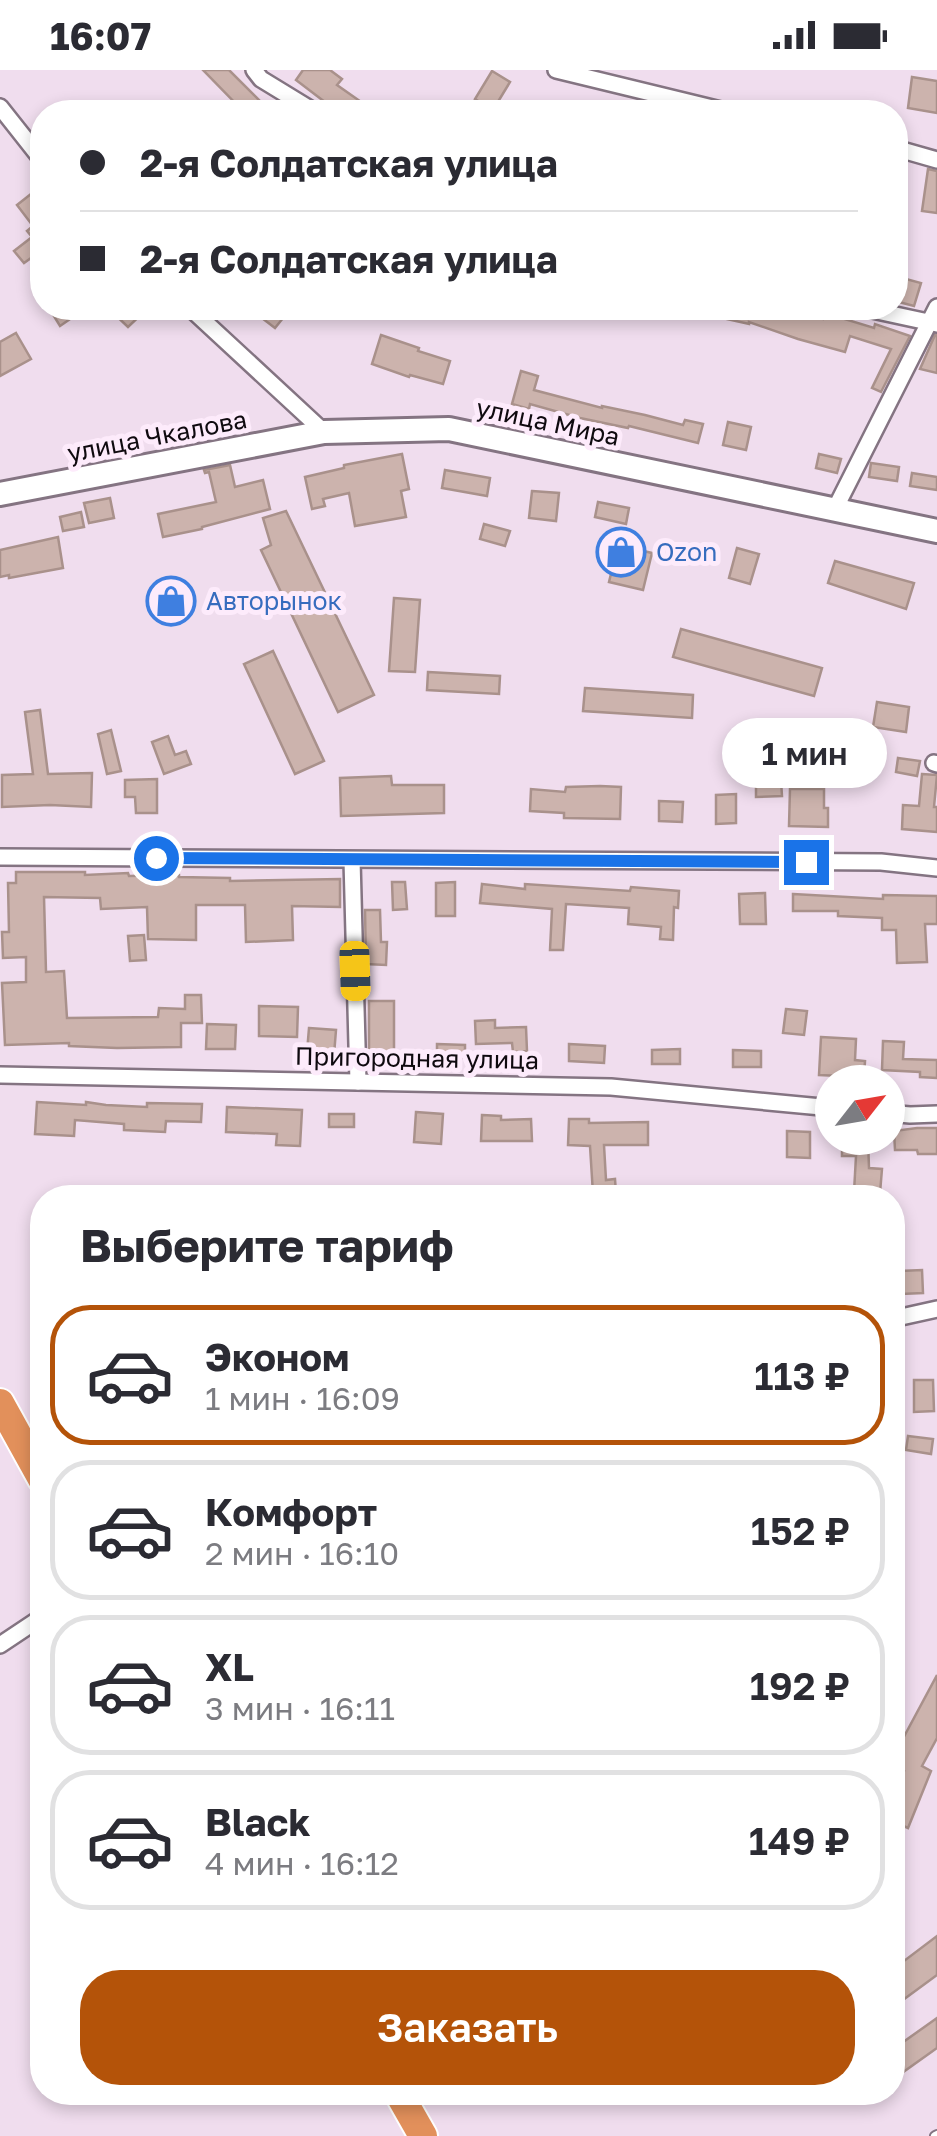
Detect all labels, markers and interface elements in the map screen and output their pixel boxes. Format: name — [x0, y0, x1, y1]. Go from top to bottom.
text: 16:07 — [50, 13, 151, 58]
text: 2-я Солдатская улица — [140, 140, 558, 185]
text: 2-я Солдатская улица — [140, 236, 558, 281]
street label: улица Мира — [474, 391, 623, 452]
street label: улица Чкалова — [64, 403, 249, 468]
shop icon: Ozon — [595, 526, 647, 578]
place label: Ozon — [656, 536, 717, 567]
shop icon: Авторынок — [145, 575, 197, 627]
place label: Авторынок — [206, 585, 342, 616]
callout: 1 мин — [724, 717, 888, 787]
text: 1 мин — [761, 734, 848, 772]
route start — [134, 836, 179, 881]
route end — [784, 840, 829, 885]
car — [339, 940, 371, 1002]
street label: Пригородная улица — [295, 1040, 539, 1075]
north arrow — [815, 1065, 905, 1155]
map controls — [815, 1065, 905, 1155]
text: Выберите тариф — [80, 1218, 454, 1272]
icon: car — [85, 1330, 175, 1420]
text: Эконом — [205, 1334, 349, 1379]
text: 113 ₽ — [754, 1353, 850, 1398]
text: 1 мин · 16:09 — [205, 1379, 400, 1417]
icon: car — [85, 1485, 175, 1575]
text: Комфорт — [205, 1489, 377, 1534]
text: 152 ₽ — [751, 1508, 850, 1553]
text: 2 мин · 16:10 — [205, 1534, 399, 1572]
icon: car — [85, 1640, 175, 1730]
text: XL — [205, 1644, 254, 1689]
text: 192 ₽ — [750, 1663, 850, 1708]
text: 3 мин · 16:11 — [205, 1689, 395, 1727]
icon: car — [85, 1795, 175, 1885]
text: Black — [205, 1799, 310, 1844]
text: 149 ₽ — [749, 1818, 850, 1863]
text: 4 мин · 16:12 — [205, 1844, 399, 1882]
button: Заказать — [80, 1970, 855, 2085]

